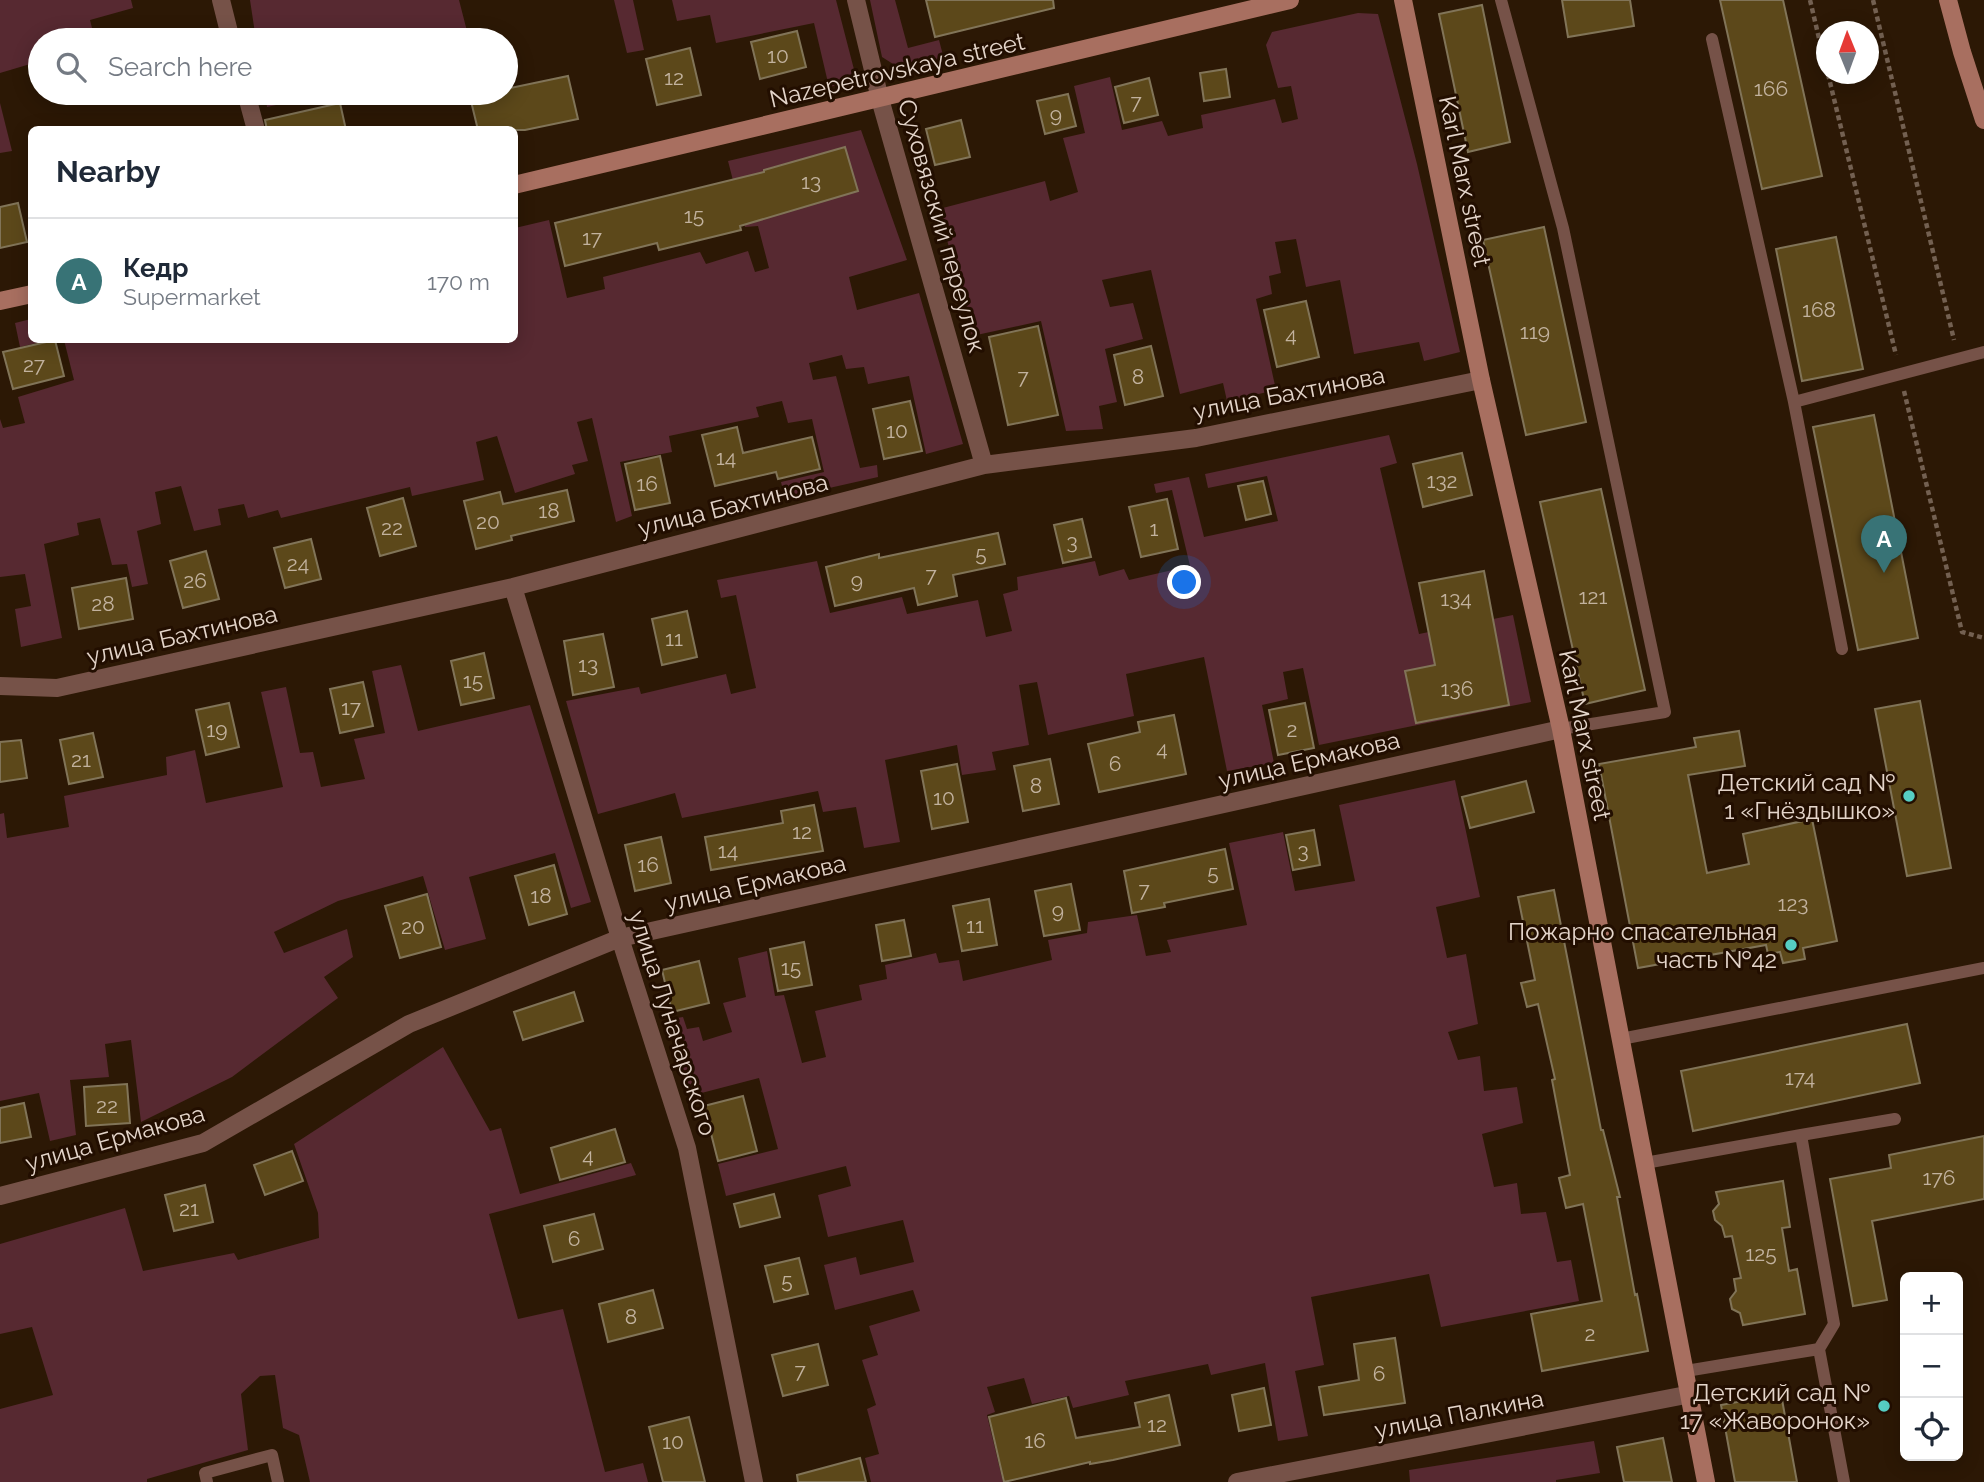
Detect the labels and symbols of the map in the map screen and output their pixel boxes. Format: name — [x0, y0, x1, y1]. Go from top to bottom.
north arrow — [1816, 21, 1879, 84]
street label: Nazepetrovskaya street — [767, 27, 1027, 113]
house number: 10 — [767, 43, 789, 68]
house number: 12 — [664, 65, 684, 90]
house number: 166 — [1754, 76, 1788, 101]
house number: 7 — [1130, 89, 1142, 114]
street label: Karl Marx street — [1433, 93, 1497, 269]
street label: Суховязский переулок — [892, 96, 992, 356]
house number: 9 — [1050, 102, 1062, 127]
house number: 13 — [801, 169, 821, 194]
house number: 15 — [684, 203, 704, 228]
house number: 17 — [582, 225, 603, 250]
house number: 168 — [1802, 297, 1836, 322]
house number: 119 — [1520, 319, 1550, 344]
house number: 4 — [1285, 322, 1297, 347]
house number: 27 — [23, 352, 46, 377]
street label: улица Бахтинова — [1191, 360, 1387, 426]
house number: 7 — [1017, 364, 1029, 389]
house number: 8 — [1132, 364, 1144, 389]
house number: 10 — [886, 418, 908, 443]
house number: 14 — [716, 445, 736, 470]
street label: улица Бахтинова — [635, 467, 831, 543]
house number: 132 — [1426, 468, 1458, 493]
house number: 16 — [636, 471, 658, 496]
house number: 18 — [538, 498, 560, 523]
house number: 20 — [476, 509, 500, 534]
house number: 22 — [381, 515, 403, 540]
pin: A — [1861, 515, 1907, 573]
house number: 1 — [1150, 516, 1159, 541]
house number: 3 — [1066, 529, 1078, 554]
house number: 5 — [975, 541, 987, 566]
house number: 24 — [287, 551, 309, 576]
house number: 7 — [925, 562, 937, 587]
your location — [1167, 565, 1201, 599]
house number: 26 — [183, 568, 207, 593]
house number: 9 — [851, 568, 863, 593]
house number: 121 — [1579, 584, 1607, 609]
house number: 134 — [1440, 586, 1472, 611]
house number: 28 — [91, 591, 115, 616]
street label: улица Бахтинова — [84, 599, 280, 671]
house number: 11 — [665, 626, 683, 651]
street label: Karl Marx street — [1553, 647, 1617, 823]
house number: 13 — [578, 652, 598, 677]
house number: 15 — [463, 668, 483, 693]
house number: 136 — [1441, 676, 1473, 701]
house number: 17 — [341, 695, 362, 720]
house number: 19 — [206, 717, 228, 742]
house number: 2 — [1287, 717, 1297, 742]
street label: улица Ермакова — [1215, 725, 1403, 795]
house number: 4 — [1156, 736, 1168, 761]
house number: 21 — [71, 747, 91, 772]
house number: 6 — [1109, 751, 1121, 776]
place label: Детский сад № 1 «Гнёздышко» — [1718, 768, 1895, 825]
house number: 8 — [1030, 773, 1042, 798]
house number: 10 — [933, 785, 955, 810]
marker: Детский сад № 1 «Гнёздышко» — [1901, 788, 1917, 804]
house number: 12 — [792, 819, 812, 844]
house number: 14 — [718, 838, 738, 863]
house number: 3 — [1297, 838, 1309, 863]
street label: улица Ермакова — [661, 848, 849, 918]
house number: 16 — [637, 852, 659, 877]
house number: 5 — [1207, 860, 1219, 885]
house number: 7 — [1138, 877, 1150, 902]
house number: 18 — [530, 883, 552, 908]
house number: 123 — [1777, 891, 1809, 916]
house number: 9 — [1052, 898, 1064, 923]
street label: улица Луначарского — [623, 907, 723, 1139]
house number: 11 — [966, 913, 984, 938]
house number: 20 — [401, 914, 425, 939]
place label: Пожарно спасательная часть №42 — [1508, 917, 1777, 974]
marker: Пожарно спасательная часть №42 — [1783, 937, 1799, 953]
house number: 15 — [781, 955, 801, 980]
house number: 174 — [1785, 1065, 1815, 1090]
house number: 22 — [96, 1093, 118, 1118]
street label: улица Ермакова — [22, 1099, 208, 1177]
house number: 4 — [582, 1143, 594, 1168]
house number: 176 — [1923, 1165, 1955, 1190]
house number: 21 — [179, 1196, 199, 1221]
house number: 6 — [568, 1226, 580, 1251]
house number: 125 — [1745, 1241, 1777, 1266]
house number: 5 — [781, 1268, 793, 1293]
house number: 8 — [625, 1304, 637, 1329]
house number: 2 — [1585, 1321, 1595, 1346]
house number: 7 — [794, 1358, 806, 1383]
house number: 6 — [1373, 1361, 1385, 1386]
place label: Детский сад № 17 «Жаворонок» — [1680, 1378, 1870, 1435]
street label: улица Палкина — [1372, 1383, 1546, 1445]
marker: Детский сад № 17 «Жаворонок» — [1876, 1398, 1892, 1414]
house number: 12 — [1147, 1412, 1167, 1437]
house number: 16 — [1024, 1428, 1046, 1453]
house number: 10 — [662, 1429, 684, 1454]

